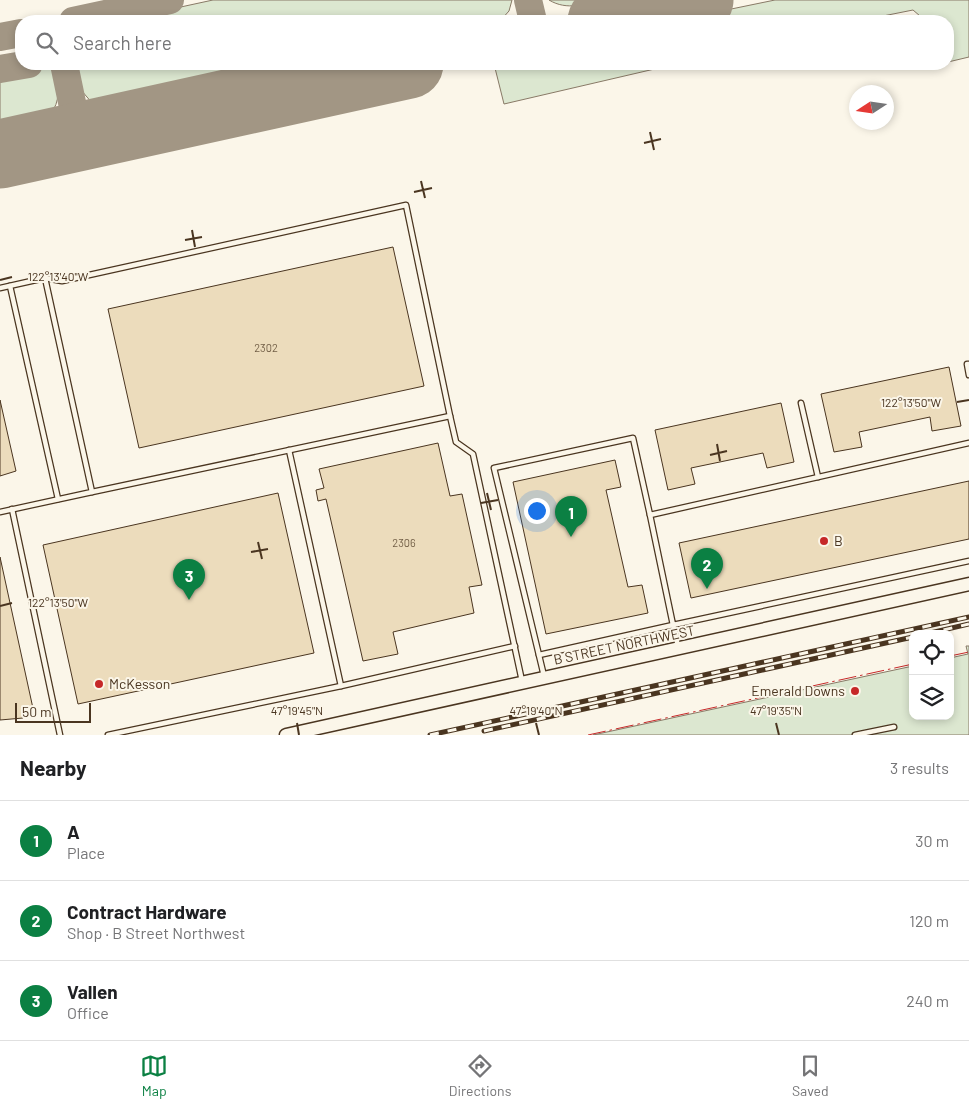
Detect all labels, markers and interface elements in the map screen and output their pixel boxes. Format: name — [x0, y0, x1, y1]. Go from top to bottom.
search box — [15, 15, 954, 70]
icon: search — [33, 29, 61, 57]
text: Search here — [73, 31, 172, 54]
north arrow — [849, 85, 894, 130]
text: 122°13'40"W — [28, 269, 89, 283]
house number: 2302 — [254, 341, 278, 354]
text: 122°13'50"W — [881, 395, 942, 409]
pin: 1 — [555, 496, 587, 537]
your location — [524, 498, 550, 524]
place label: B — [834, 532, 843, 549]
marker: B — [818, 535, 830, 547]
house number: 2306 — [392, 536, 416, 549]
pin: 2 — [691, 548, 723, 589]
pin: 3 — [173, 559, 205, 600]
text: 122°13'50"W — [28, 595, 89, 609]
street label: B STREET NORTHWEST — [552, 621, 696, 668]
map controls — [909, 630, 954, 720]
button: locate — [909, 630, 954, 675]
place label: McKesson — [109, 675, 170, 692]
button: layers — [909, 675, 954, 720]
marker: McKesson — [93, 678, 105, 690]
place label: Emerald Downs — [751, 682, 845, 699]
marker: Emerald Downs — [849, 685, 861, 697]
scale bar — [15, 700, 91, 723]
text: 50 m — [22, 703, 51, 720]
text: 47°19'45"N — [271, 703, 323, 717]
text: 47°19'40"N — [509, 703, 563, 717]
text: 47°19'35"N — [750, 703, 802, 717]
text: Nearby — [20, 755, 86, 780]
text: 3 results — [890, 758, 949, 777]
text: A — [67, 820, 80, 843]
text: 1 — [33, 831, 39, 850]
text: 30 m — [915, 831, 949, 850]
text: Place — [67, 843, 105, 862]
text: Contract Hardware — [67, 900, 227, 923]
text: 2 — [32, 911, 40, 930]
text: 120 m — [909, 911, 949, 930]
text: Shop · B Street Northwest — [67, 923, 245, 942]
text: Vallen — [67, 980, 118, 1003]
text: 3 — [32, 991, 40, 1010]
text: 240 m — [906, 991, 949, 1010]
text: Office — [67, 1003, 109, 1022]
tab: Map — [140, 1052, 168, 1099]
tab: Directions — [449, 1052, 511, 1099]
tab: Saved — [792, 1052, 829, 1099]

